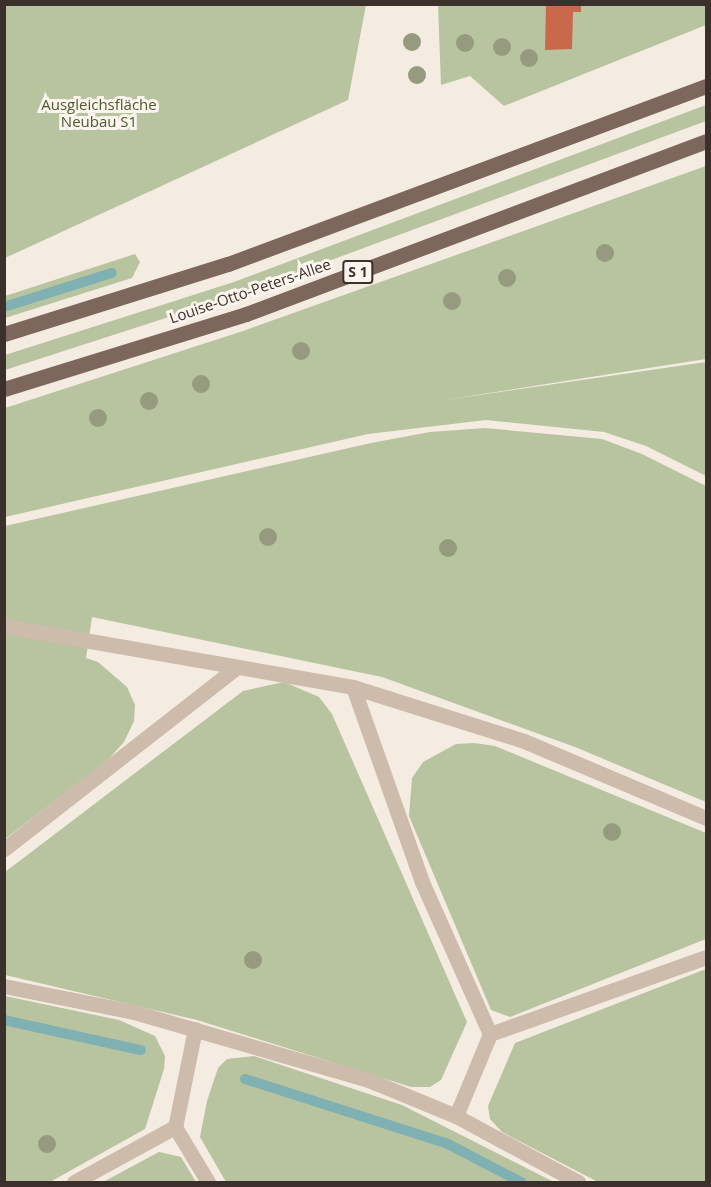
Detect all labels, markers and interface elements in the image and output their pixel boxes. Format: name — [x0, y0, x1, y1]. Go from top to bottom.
park label: Ausgleichsfläche Neubau S1 — [41, 95, 157, 130]
street label: Louise-Otto-Peters-Allee — [167, 255, 333, 327]
road number: S 1 — [342, 261, 374, 283]

